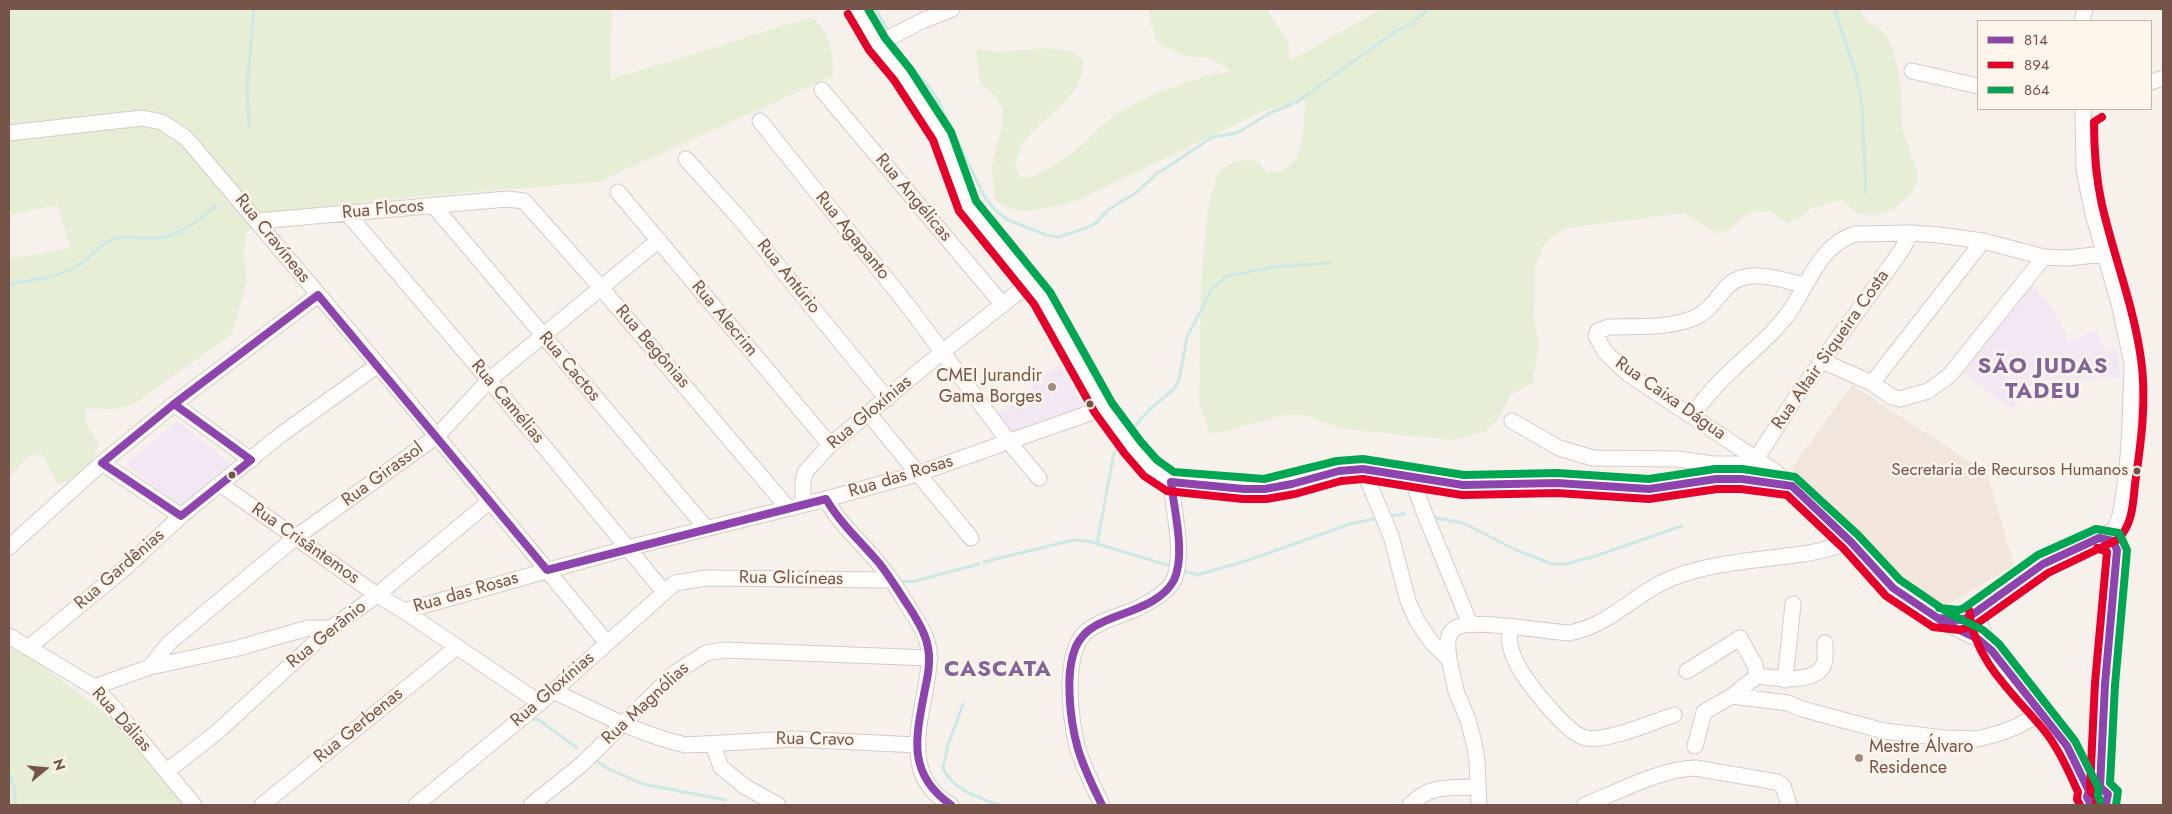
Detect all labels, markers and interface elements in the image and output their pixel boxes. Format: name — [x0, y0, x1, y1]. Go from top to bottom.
legend — [1977, 20, 2152, 110]
text: 814 — [2024, 29, 2048, 51]
text: 894 — [2024, 54, 2050, 76]
text: 864 — [2024, 79, 2050, 101]
street label: Rua Angélicas — [870, 150, 956, 246]
street label: Rua Agapanto — [810, 188, 894, 284]
street label: Rua Cravíneas — [230, 190, 314, 288]
street label: Rua Flocos — [341, 196, 425, 224]
street label: Rua Antúrio — [751, 235, 825, 319]
street label: Rua Altair Siqueira Costa — [1768, 266, 1894, 434]
street label: Rua Alecrim — [686, 277, 762, 361]
street label: Rua Begônias — [610, 301, 694, 393]
street label: Rua Cactos — [534, 328, 604, 406]
street label: Rua Caixa Dágua — [1610, 353, 1730, 445]
district label: SÃO JUDAS TADEU — [1976, 355, 2110, 406]
street label: Rua Camélias — [466, 356, 548, 448]
place label: CMEI Jurandir Gama Borges — [936, 366, 1042, 408]
street label: Rua Gloxínias — [823, 371, 917, 455]
marker: CMEI Jurandir Gama Borges — [1046, 381, 1058, 393]
unlabelled marker — [1085, 399, 1095, 409]
street label: Rua Girassol — [338, 438, 428, 512]
street label: Rua das Rosas — [846, 451, 956, 503]
place label: Secretaria de Recursos Humanos — [1891, 461, 2128, 481]
marker: Secretaria de Recursos Humanos — [2132, 466, 2142, 476]
unlabelled marker — [227, 470, 237, 480]
street label: Rua Crisântemos — [247, 499, 363, 589]
street label: Rua Gardênias — [71, 525, 169, 615]
street label: Rua Glicíneas — [739, 567, 843, 591]
street label: Rua das Rosas — [411, 568, 521, 618]
street label: Rua Gerânio — [283, 597, 371, 673]
street label: Rua Gloxínias — [507, 648, 599, 732]
street label: Rua Magnólias — [598, 658, 694, 750]
district label: CASCATA — [943, 658, 1053, 684]
street label: Rua Dálias — [86, 683, 156, 757]
street label: Rua Gerbenas — [310, 684, 408, 768]
street label: Rua Cravo — [776, 729, 854, 751]
place label: Mestre Álvaro Residence — [1869, 737, 1973, 780]
north arrow — [20, 744, 70, 794]
marker: Mestre Álvaro Residence — [1853, 752, 1865, 764]
text: N — [48, 756, 71, 773]

